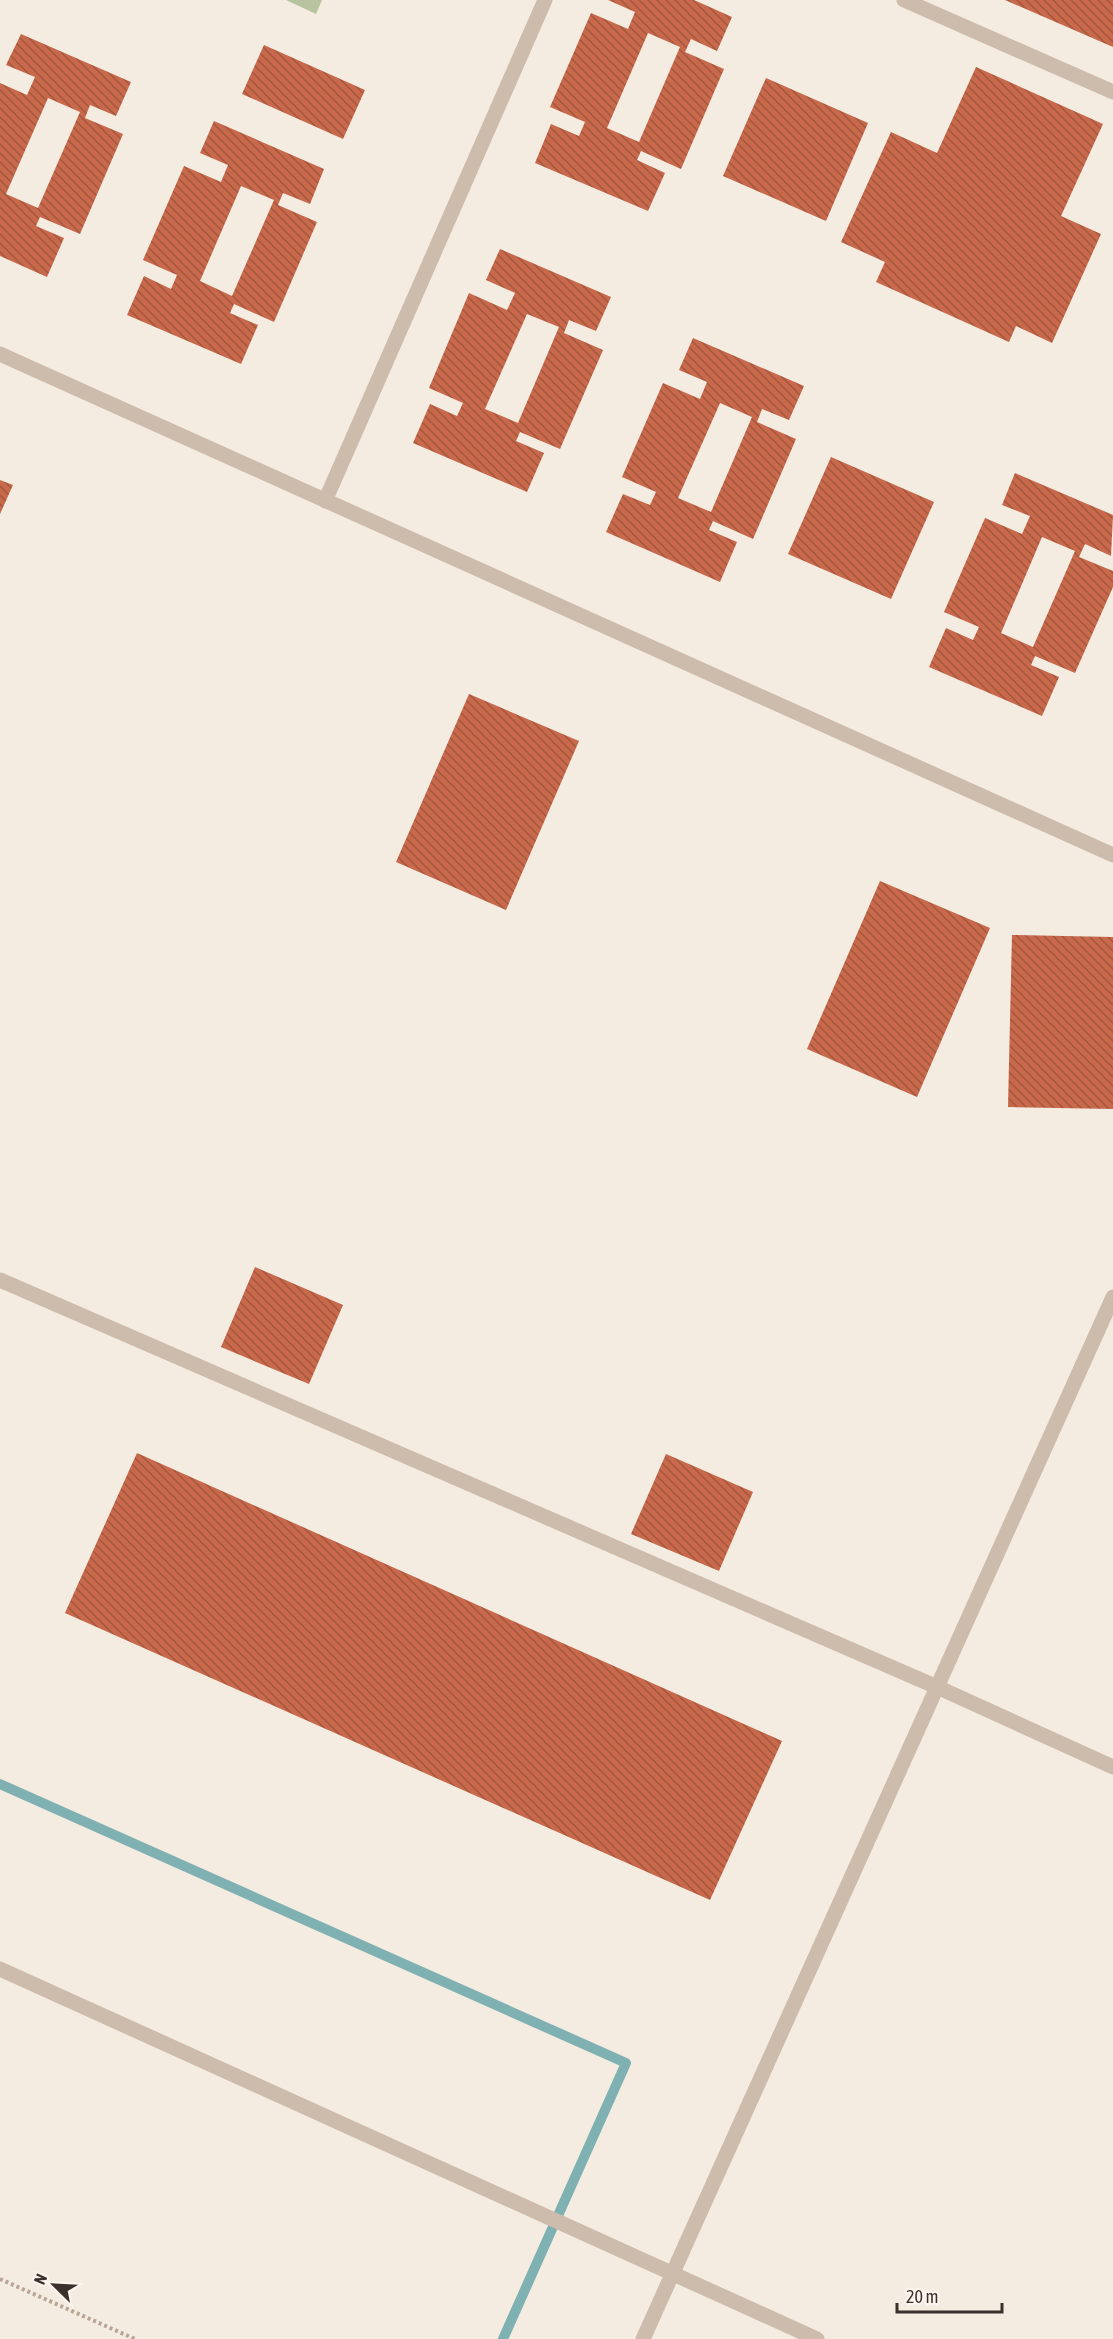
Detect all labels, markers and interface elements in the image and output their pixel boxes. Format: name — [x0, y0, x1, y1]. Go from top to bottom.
north arrow — [24, 2255, 84, 2315]
text: N — [30, 2271, 50, 2287]
scale bar — [897, 2276, 1002, 2314]
text: 20 m — [906, 2286, 938, 2307]

